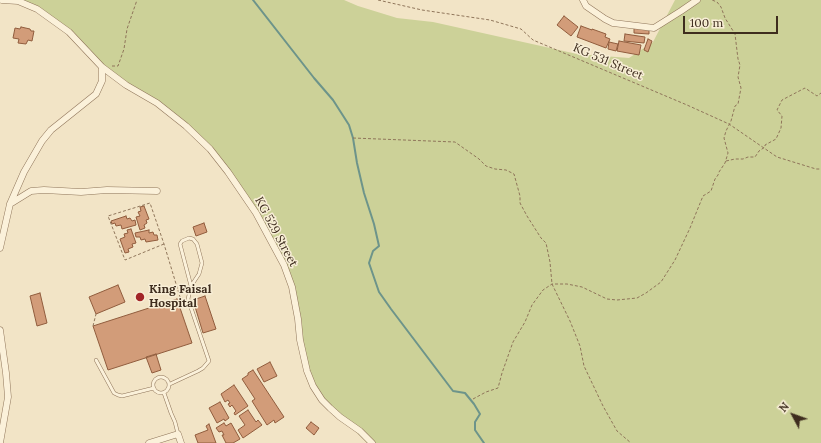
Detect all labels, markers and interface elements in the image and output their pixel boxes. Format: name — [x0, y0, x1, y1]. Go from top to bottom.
scale bar — [685, 8, 780, 34]
text: 100 m — [690, 15, 723, 30]
street label: KG 531 Street — [571, 41, 645, 83]
street label: KG 529 Street — [252, 195, 300, 269]
place label: King Faisal Hospital — [149, 283, 211, 311]
marker: King Faisal Hospital — [134, 291, 146, 303]
north arrow — [773, 395, 813, 435]
text: N — [776, 399, 792, 415]

